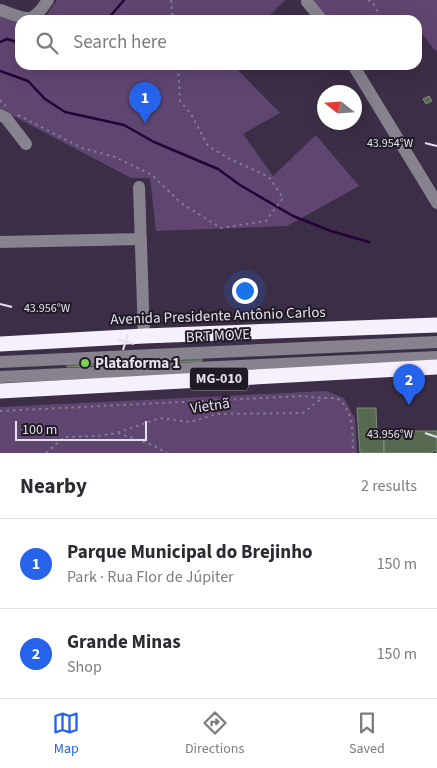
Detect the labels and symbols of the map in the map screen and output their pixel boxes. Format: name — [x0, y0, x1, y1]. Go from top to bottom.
pin: 1 — [129, 82, 161, 123]
north arrow — [317, 85, 362, 130]
text: 43.954°W — [367, 135, 414, 152]
your location — [232, 278, 258, 304]
text: 43.956°W — [24, 300, 71, 317]
street label: Avenida Presidente Antônio Carlos — [110, 302, 326, 330]
street label: BRT MOVE — [185, 324, 251, 348]
place label: Plataforma 1 — [95, 353, 180, 374]
marker: Plataforma 1 — [79, 357, 91, 369]
pin: 2 — [393, 364, 425, 405]
road number: MG-010 — [190, 368, 248, 390]
street label: Vietnã — [189, 393, 231, 419]
scale bar — [15, 418, 148, 441]
text: 43.956°W — [367, 426, 414, 443]

